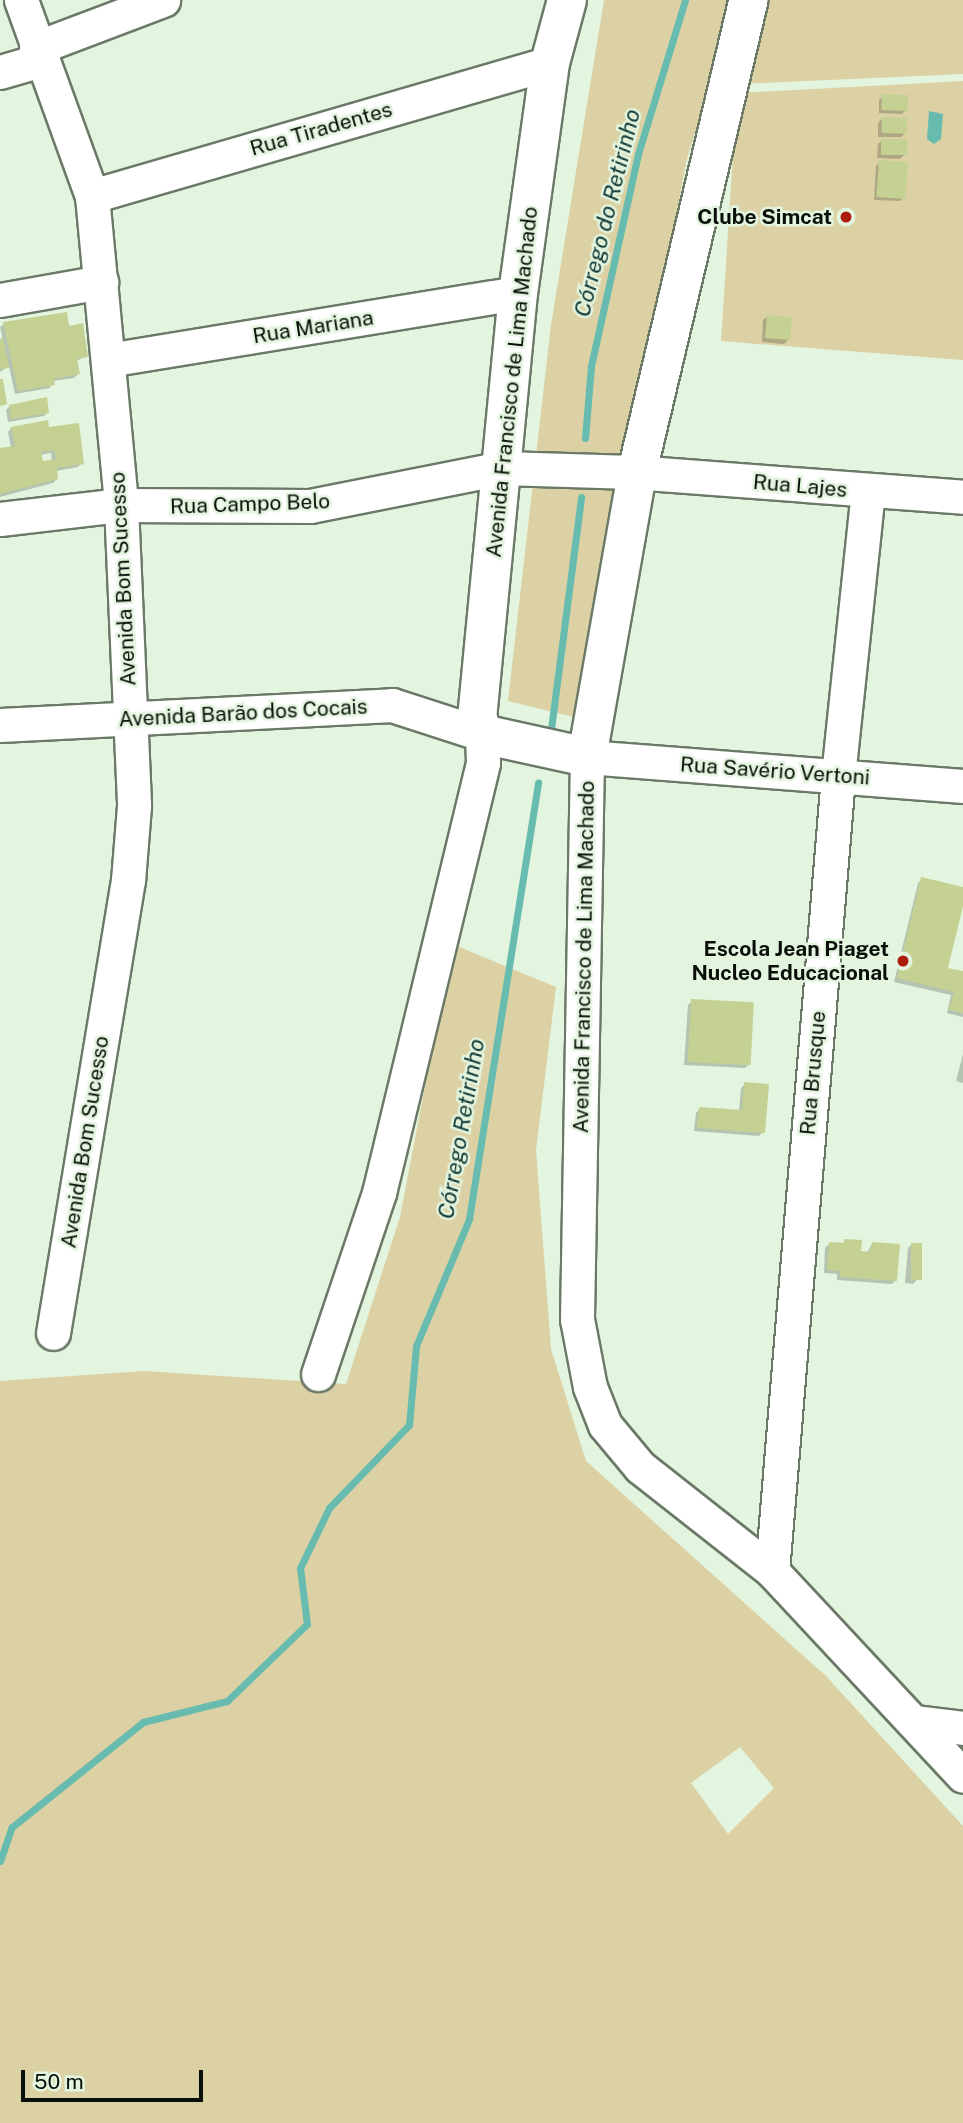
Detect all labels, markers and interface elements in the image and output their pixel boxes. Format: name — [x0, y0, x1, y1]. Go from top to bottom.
street label: Rua Tiradentes — [247, 97, 395, 161]
water label: Córrego do Retirinho — [568, 106, 646, 320]
place label: Clube Simcat — [697, 204, 832, 230]
street label: Avenida Francisco de Lima Machado — [481, 205, 543, 559]
marker: Clube Simcat — [838, 209, 854, 225]
street label: Rua Mariana — [251, 305, 375, 349]
street label: Rua Lajes — [752, 469, 848, 503]
street label: Avenida Bom Sucesso — [105, 471, 141, 687]
street label: Rua Campo Belo — [169, 489, 331, 519]
street label: Avenida Barão dos Cocais — [118, 694, 368, 732]
street label: Rua Savério Vertoni — [679, 752, 871, 790]
street label: Avenida Francisco de Lima Machado — [568, 780, 600, 1134]
place label: Escola Jean Piaget Nucleo Educacional — [691, 936, 889, 986]
marker: Escola Jean Piaget Nucleo Educacional — [895, 953, 911, 969]
street label: Rua Brusque — [795, 1010, 831, 1136]
street label: Avenida Bom Sucesso — [56, 1034, 114, 1250]
water label: Córrego Retirinho — [432, 1037, 490, 1221]
scale bar — [24, 2056, 206, 2100]
text: 50 m — [34, 2069, 84, 2094]

